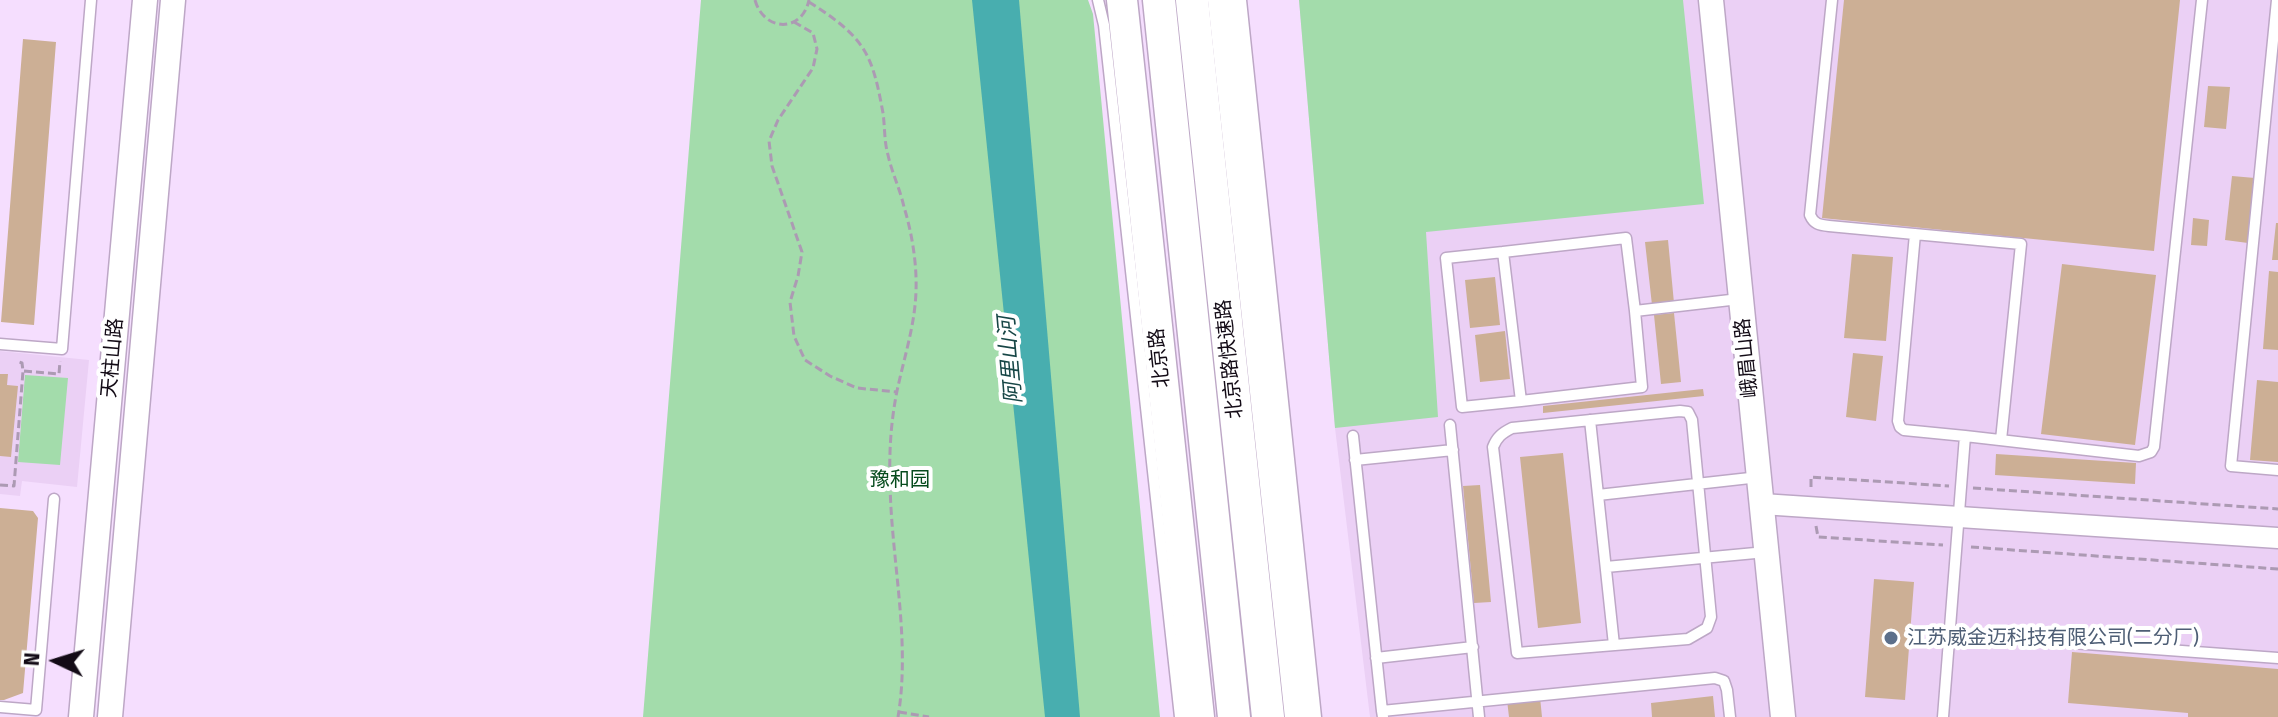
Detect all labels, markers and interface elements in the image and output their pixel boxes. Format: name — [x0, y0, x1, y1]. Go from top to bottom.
street label: 北京路快速路 — [1212, 298, 1248, 420]
water label: 阿里山河 — [994, 315, 1028, 405]
street label: 天柱山路 — [98, 317, 128, 399]
street label: 峨眉山路 — [1731, 317, 1763, 399]
street label: 北京路 — [1145, 327, 1175, 389]
park label: 豫和园 — [870, 468, 930, 492]
north arrow — [16, 621, 96, 701]
place label: 江苏威金迈科技有限公司(二分厂) — [1907, 626, 2199, 650]
marker: 江苏威金迈科技有限公司(二分厂) — [1882, 629, 1900, 647]
text: N — [18, 652, 45, 667]

